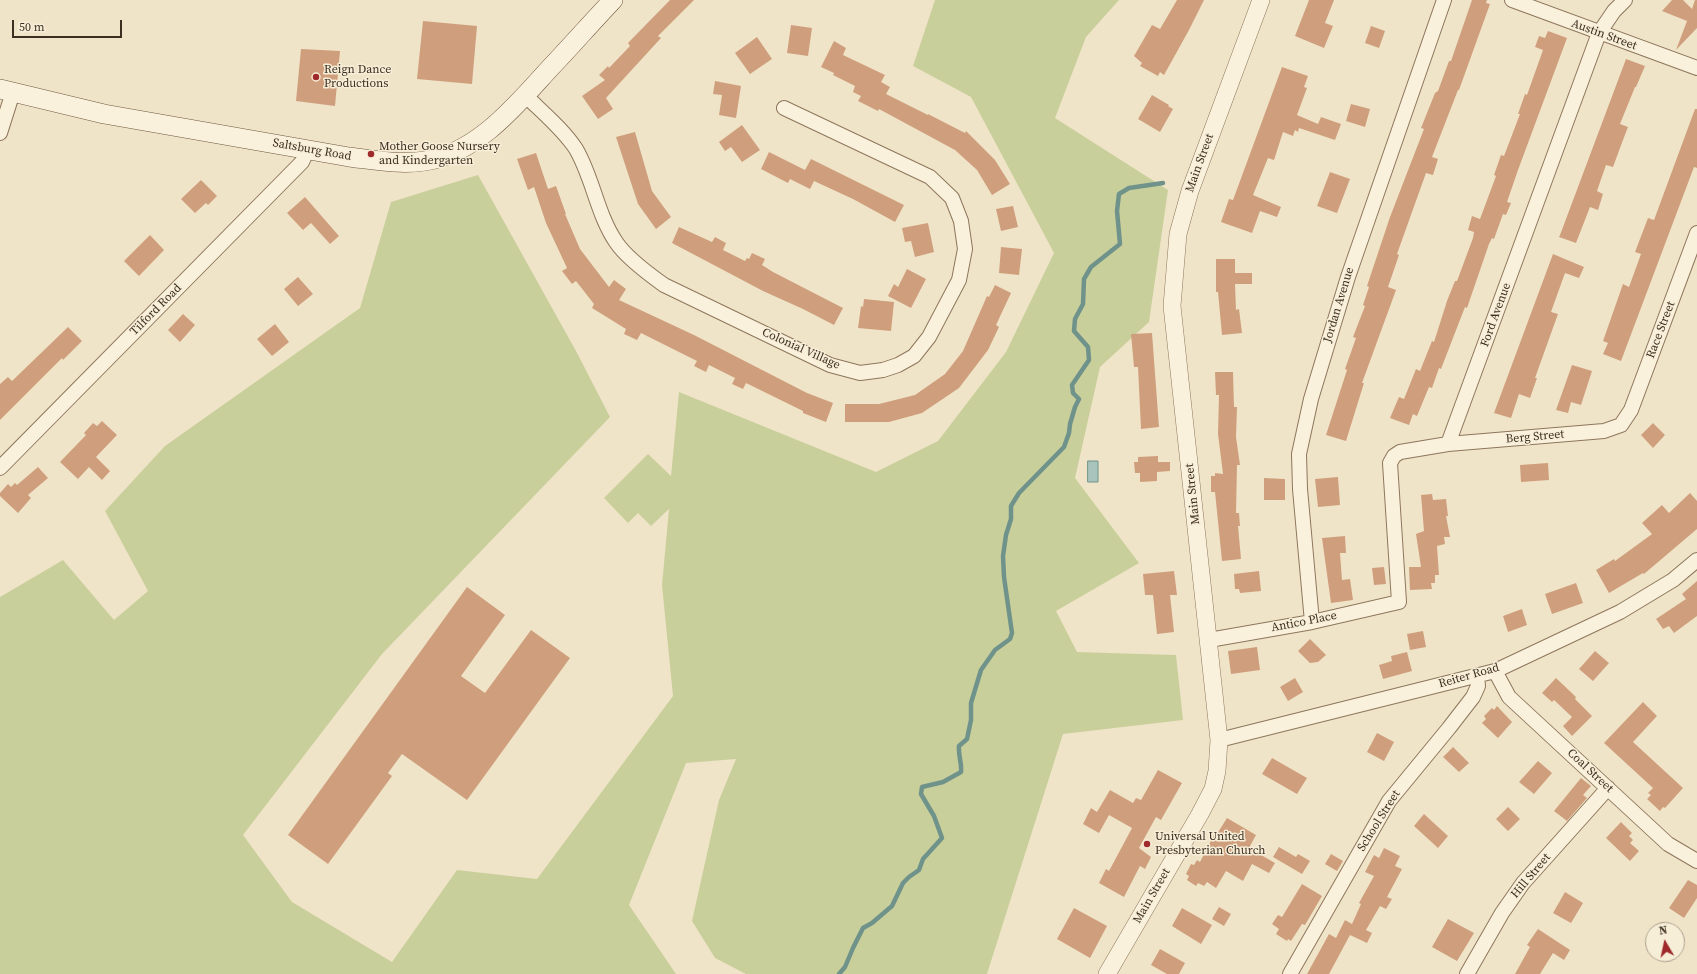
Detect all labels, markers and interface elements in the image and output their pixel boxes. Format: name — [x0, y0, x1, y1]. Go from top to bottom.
scale bar — [14, 12, 124, 38]
street label: Austin Street — [1569, 17, 1639, 53]
text: 50 m — [19, 19, 45, 35]
place label: Reign Dance Productions — [324, 63, 391, 91]
marker: Reign Dance Productions — [311, 72, 321, 82]
street label: Main Street — [1183, 132, 1217, 194]
street label: Saltsburg Road — [271, 136, 353, 164]
place label: Mother Goose Nursery and Kindergarten — [379, 140, 500, 168]
marker: Mother Goose Nursery and Kindergarten — [366, 149, 376, 159]
street label: Jordan Avenue — [1321, 266, 1357, 344]
street label: Tilford Road — [127, 281, 185, 339]
street label: Ford Avenue — [1478, 281, 1514, 349]
street label: Race Street — [1644, 300, 1678, 360]
street label: Colonial Village — [760, 325, 842, 373]
street label: Berg Street — [1505, 427, 1565, 447]
street label: Main Street — [1183, 463, 1203, 525]
street label: Antico Place — [1270, 609, 1338, 635]
street label: Reiter Road — [1437, 660, 1501, 692]
street label: Coal Street — [1564, 746, 1616, 796]
street label: School Street — [1354, 788, 1404, 854]
place label: Universal United Presbyterian Church — [1155, 830, 1266, 858]
marker: Universal United Presbyterian Church — [1142, 839, 1152, 849]
street label: Hill Street — [1508, 851, 1554, 901]
street label: Main Street — [1130, 866, 1174, 926]
north arrow — [1645, 922, 1685, 962]
text: N — [1658, 923, 1668, 939]

